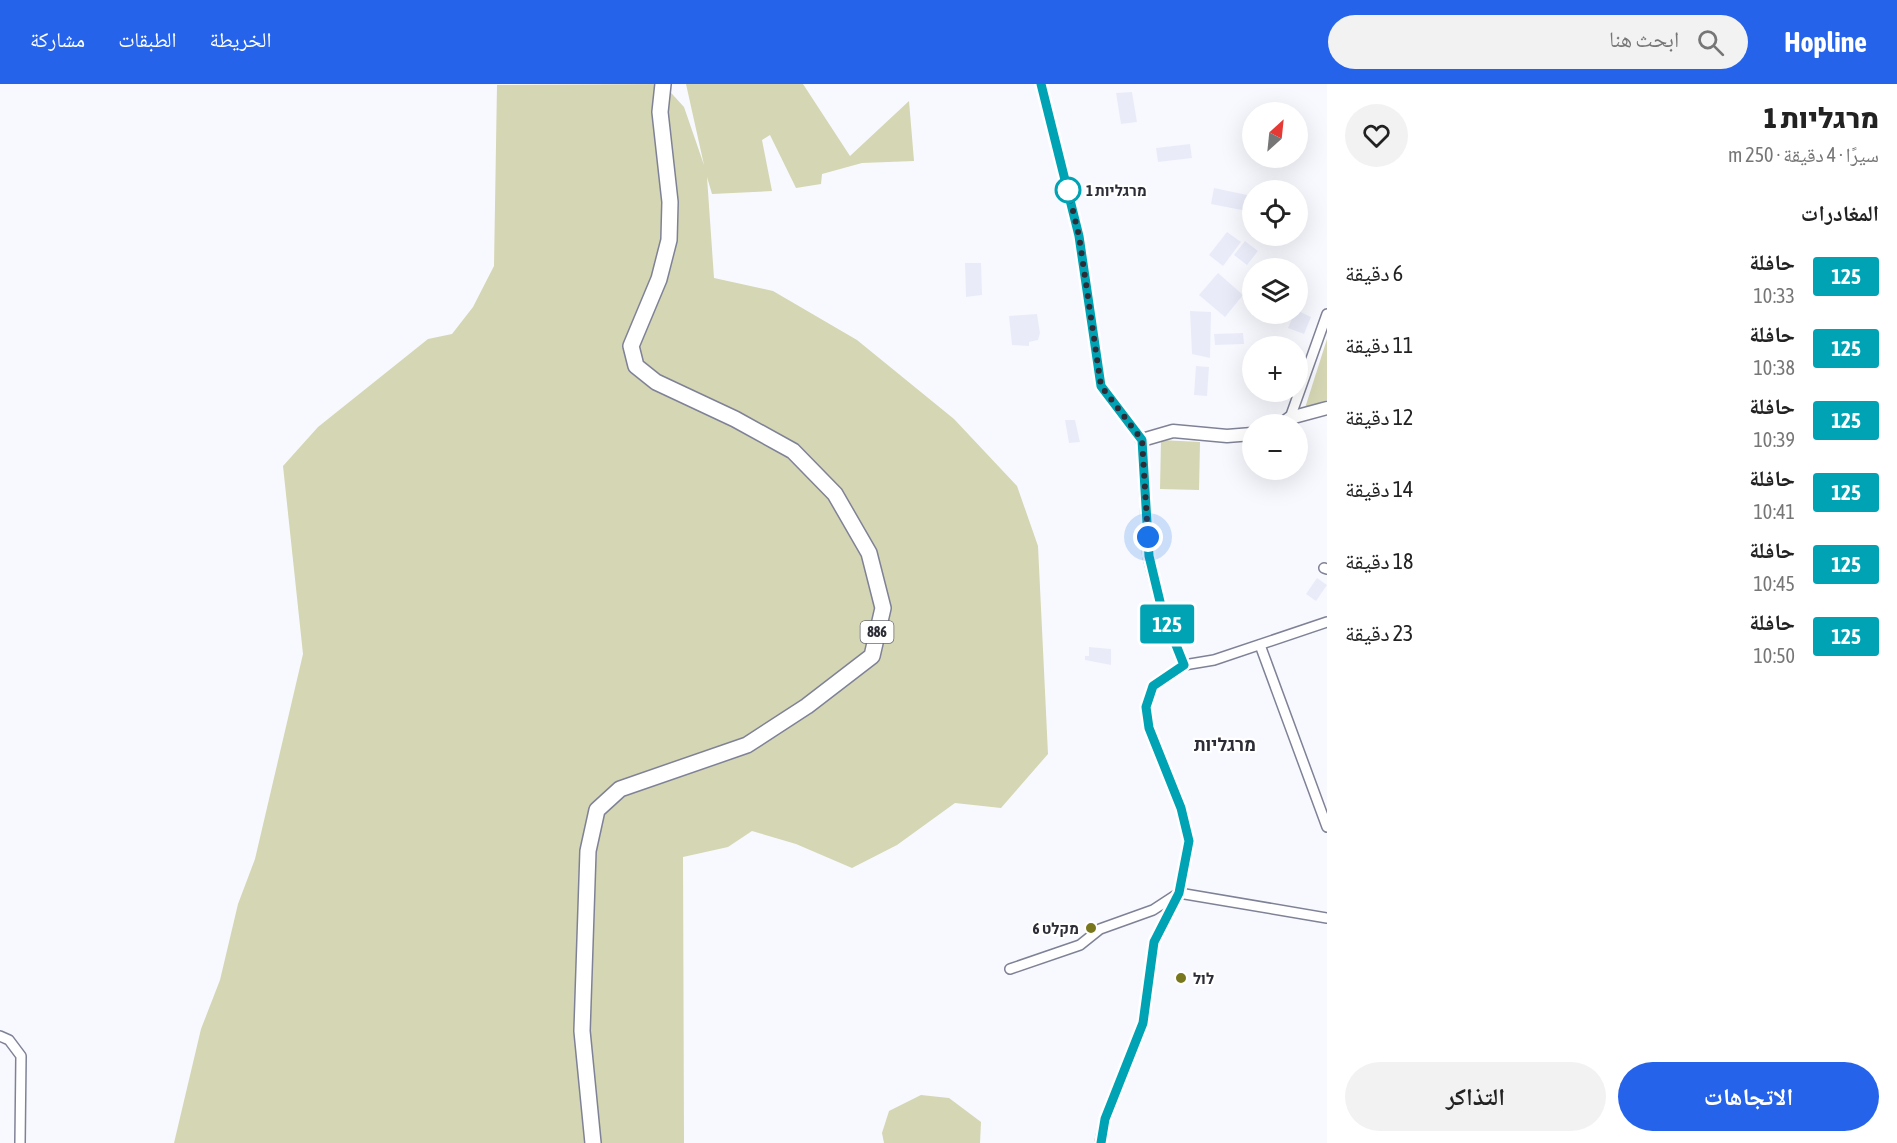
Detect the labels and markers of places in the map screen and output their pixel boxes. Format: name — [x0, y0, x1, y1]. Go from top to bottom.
marker: מרגליות 1 — [1055, 177, 1081, 203]
place label: מרגליות 1 — [1086, 182, 1147, 199]
place label: מקלט 6 — [1033, 920, 1079, 937]
marker: מקלט 6 — [1084, 921, 1098, 935]
place label: לול — [1193, 970, 1214, 987]
marker: לול — [1174, 971, 1188, 985]

